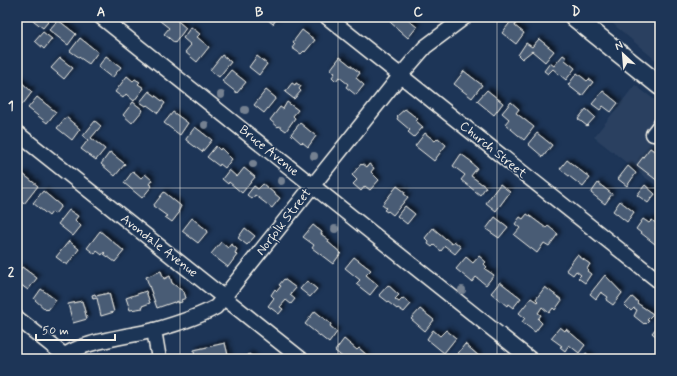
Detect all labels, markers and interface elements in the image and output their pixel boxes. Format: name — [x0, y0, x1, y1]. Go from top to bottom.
text: A — [97, 4, 105, 21]
text: B — [255, 4, 264, 21]
text: C — [413, 4, 423, 21]
text: D — [572, 4, 581, 21]
north arrow — [603, 34, 643, 74]
text: N — [613, 38, 625, 54]
text: 1 — [8, 98, 14, 115]
street label: Church Street — [456, 118, 530, 183]
street label: Bruce Avenue — [235, 122, 303, 180]
street label: Norfolk Street — [252, 185, 317, 260]
street label: Avondale Avenue — [117, 211, 201, 282]
text: 2 — [8, 264, 15, 281]
scale bar — [36, 316, 115, 342]
text: 50 m — [42, 323, 69, 339]

